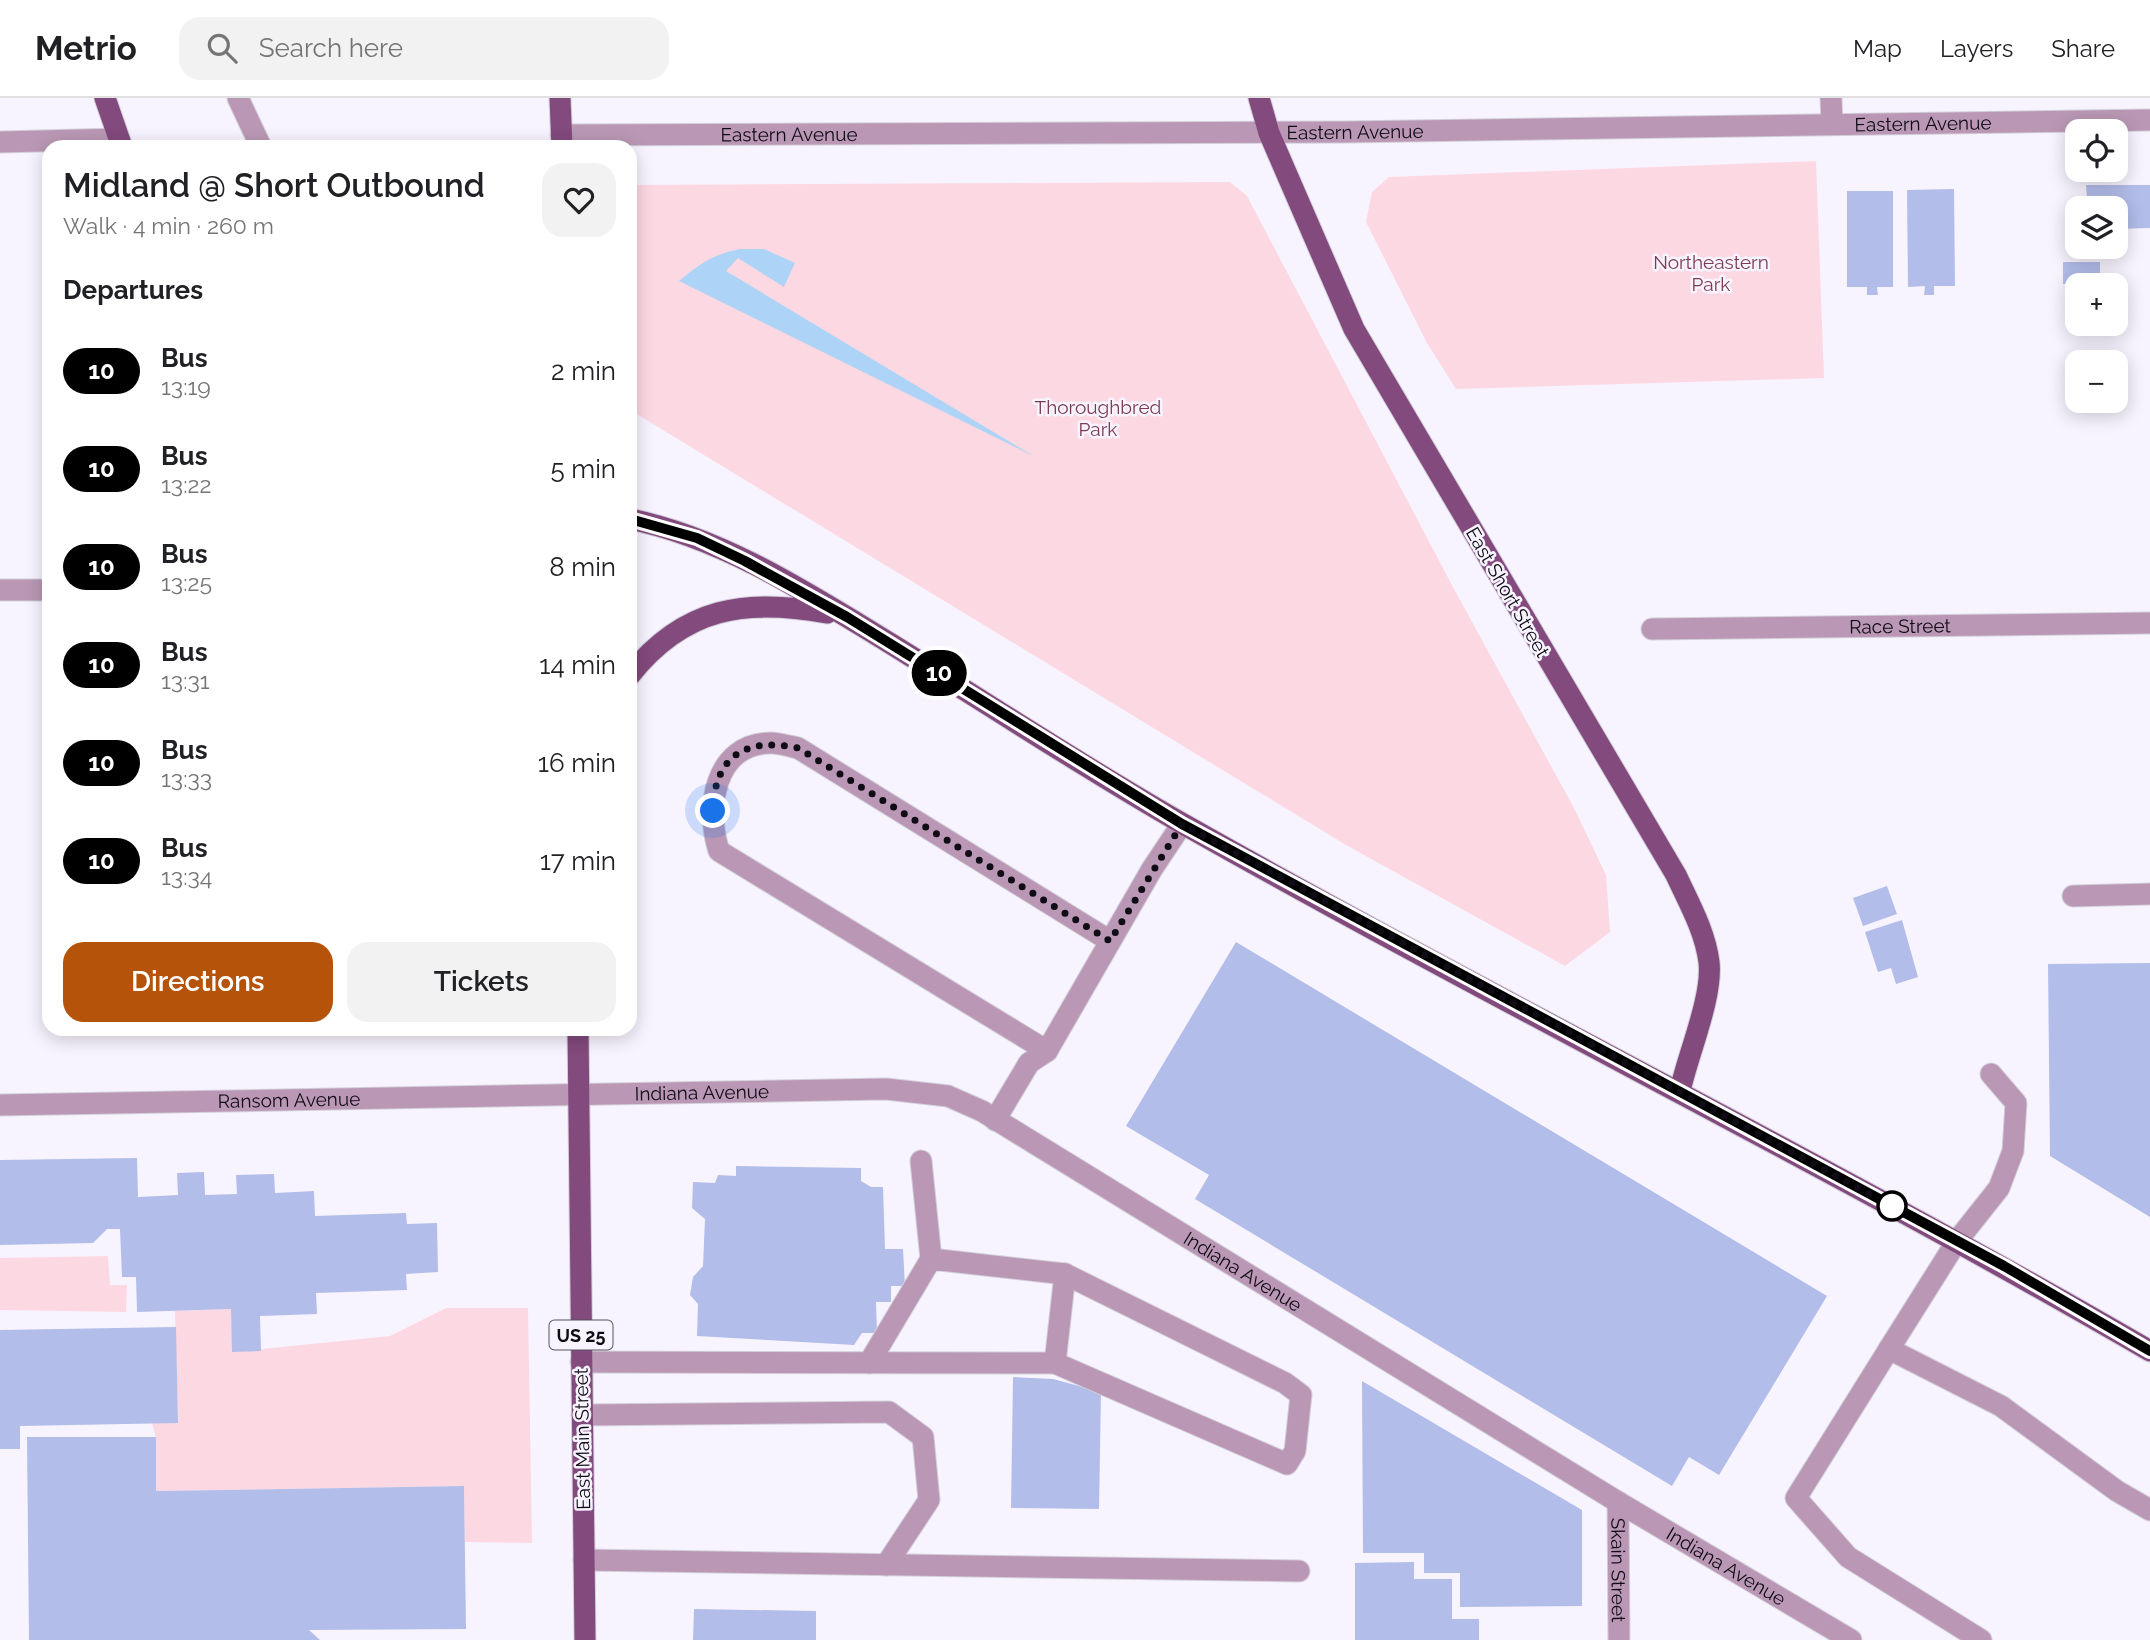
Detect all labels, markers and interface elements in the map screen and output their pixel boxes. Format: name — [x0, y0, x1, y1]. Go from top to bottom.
search box — [179, 17, 669, 80]
text: Metrio — [35, 29, 137, 68]
icon: search — [203, 29, 241, 67]
text: Search here — [259, 33, 403, 63]
text: Map — [1853, 34, 1902, 63]
text: Layers — [1940, 34, 2013, 63]
text: Share — [2051, 34, 2115, 63]
street label: Eastern Avenue — [1854, 111, 1992, 135]
map controls — [2065, 119, 2128, 413]
button: locate — [2065, 119, 2128, 182]
street label: Eastern Avenue — [1286, 120, 1424, 143]
street label: Eastern Avenue — [720, 123, 858, 145]
button: heart — [542, 163, 616, 237]
text: Midland @ Short Outbound — [63, 166, 485, 205]
button: layers — [2065, 196, 2128, 259]
text: Walk · 4 min · 260 m — [63, 212, 274, 239]
park label: Northeastern Park — [1653, 251, 1769, 295]
button: + — [2065, 273, 2128, 336]
text: Departures — [63, 275, 203, 305]
text: Bus — [161, 343, 208, 373]
button: − — [2065, 350, 2128, 413]
text: 10 — [88, 356, 115, 385]
text: 2 min — [551, 356, 616, 386]
text: 13:19 — [161, 373, 211, 400]
park label: Thoroughbred Park — [1035, 396, 1161, 440]
text: Bus — [161, 441, 208, 471]
text: 10 — [88, 454, 115, 483]
text: 5 min — [550, 454, 616, 484]
text: 13:22 — [161, 471, 211, 498]
street label: East Short Street — [1462, 523, 1555, 662]
text: Bus — [161, 539, 208, 569]
text: 10 — [88, 552, 115, 581]
text: 8 min — [549, 552, 616, 582]
text: 13:25 — [161, 569, 212, 596]
street label: Race Street — [1849, 614, 1952, 638]
text: Bus — [161, 637, 208, 667]
text: 10 — [88, 650, 115, 679]
text: 14 min — [539, 650, 616, 680]
line badge: 10 — [908, 650, 970, 696]
text: 10 — [926, 658, 952, 687]
text: 13:31 — [161, 667, 210, 694]
text: Bus — [161, 735, 208, 765]
text: 10 — [88, 748, 115, 777]
text: 16 min — [538, 748, 616, 778]
text: 13:33 — [161, 765, 212, 792]
your location — [695, 793, 730, 828]
text: Bus — [161, 833, 208, 863]
text: 10 — [88, 846, 115, 875]
text: 17 min — [540, 846, 616, 876]
text: 13:34 — [161, 863, 212, 890]
button: Directions — [63, 942, 333, 1022]
button: Tickets — [347, 942, 616, 1022]
street label: Indiana Avenue — [634, 1080, 769, 1105]
street label: Ransom Avenue — [217, 1087, 360, 1112]
unlabelled marker — [1877, 1191, 1907, 1221]
street label: Indiana Avenue — [1180, 1227, 1306, 1316]
road number: US 25 — [550, 1320, 612, 1350]
street label: East Main Street — [570, 1367, 594, 1510]
street label: Skain Street — [1607, 1518, 1630, 1623]
street label: Indiana Avenue — [1663, 1522, 1790, 1610]

